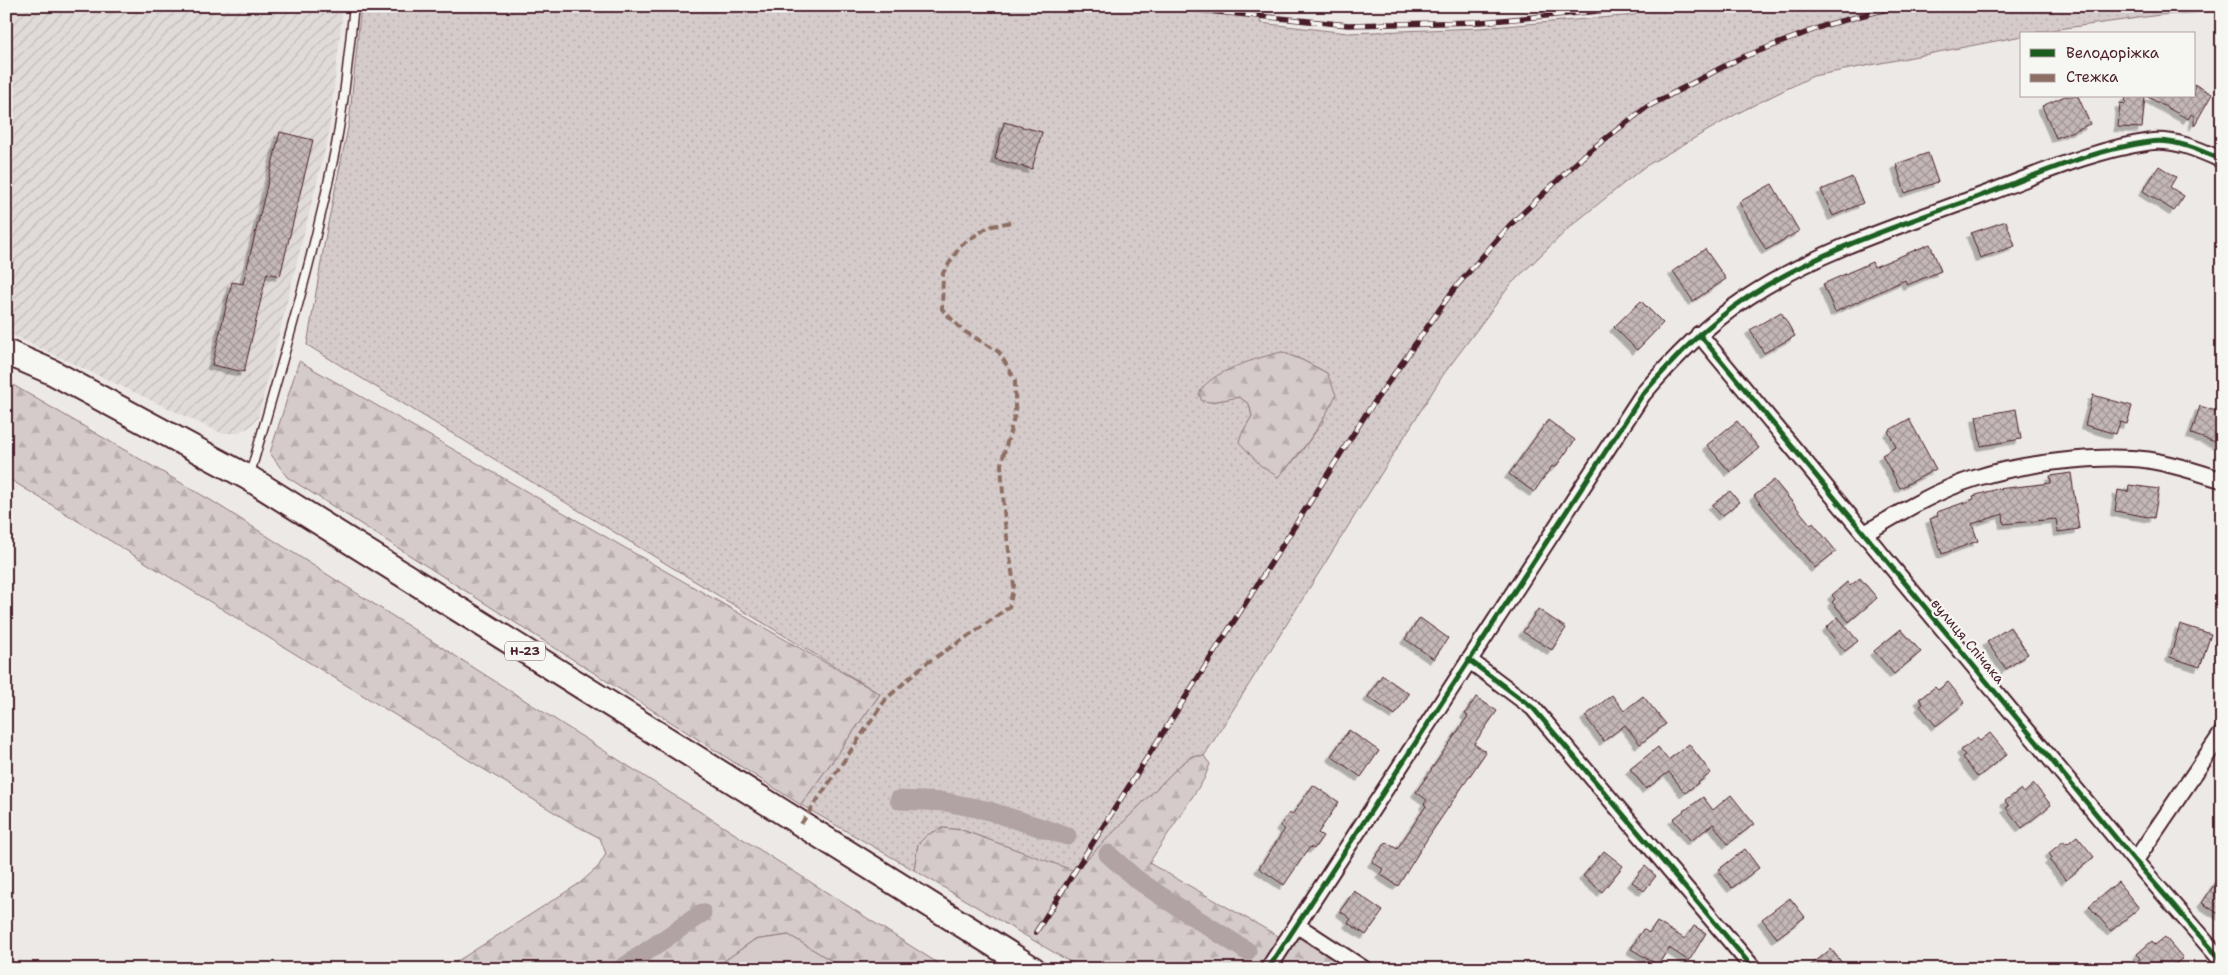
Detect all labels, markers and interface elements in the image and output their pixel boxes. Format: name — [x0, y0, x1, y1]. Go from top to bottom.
legend — [2020, 32, 2196, 98]
text: Велодоріжка — [2066, 43, 2160, 63]
text: Стежка — [2066, 67, 2119, 87]
street label: вулиця Спічака — [1927, 595, 2009, 687]
road number: Н-23 — [505, 641, 545, 660]

